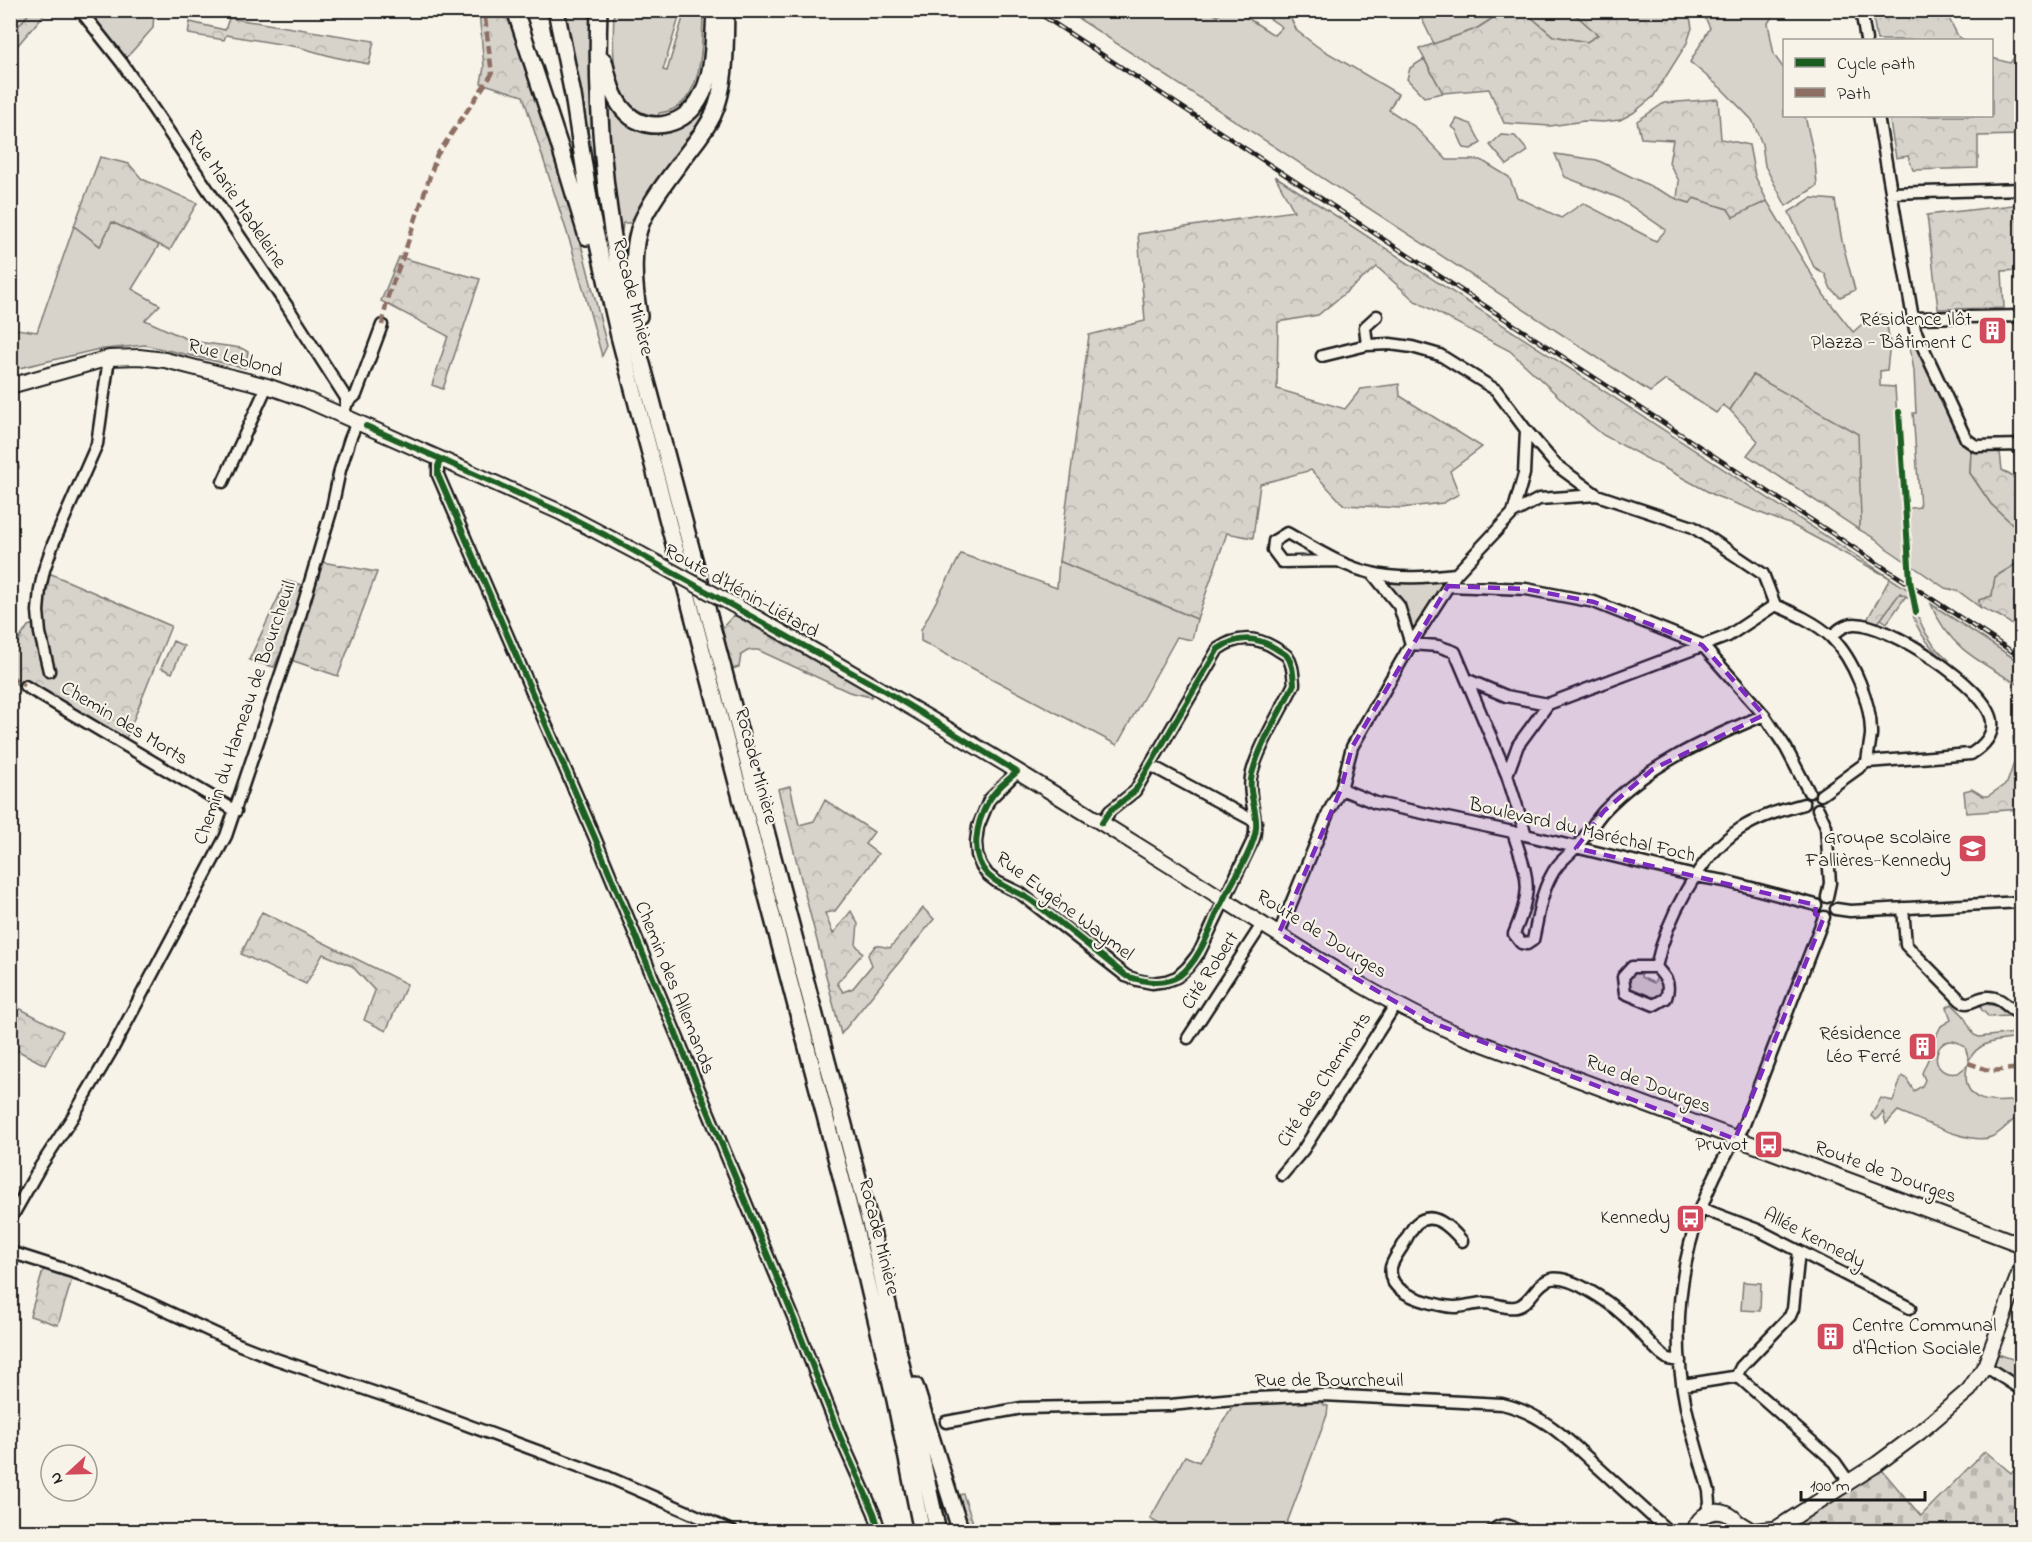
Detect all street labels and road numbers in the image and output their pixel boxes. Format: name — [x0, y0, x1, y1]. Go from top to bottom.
street label: Rue Marie Madeleine — [179, 125, 293, 275]
street label: Rocade Minière — [603, 235, 661, 359]
street label: Rue Leblond — [184, 332, 286, 386]
street label: Route d'Hénin-Liétard — [658, 537, 824, 647]
street label: Chemin du Hameau de Bourcheuil — [187, 577, 305, 849]
street label: Chemin des Morts — [55, 674, 193, 774]
street label: Rocade Minière — [726, 704, 784, 828]
street label: Boulevard du Maréchal Foch — [1465, 791, 1698, 871]
street label: Rue Eugène Waymel — [988, 845, 1139, 970]
street label: Route de Dourges — [1249, 883, 1392, 988]
street label: Chemin des Allemands — [626, 897, 722, 1079]
street label: Cité Robert — [1175, 926, 1247, 1016]
street label: Cité des Cheminots — [1270, 1007, 1380, 1153]
street label: Rue de Dourges — [1581, 1048, 1715, 1123]
street label: Route de Dourges — [1809, 1134, 1960, 1213]
street label: Rocade Minière — [849, 1175, 907, 1299]
street label: Allée Kennedy — [1758, 1201, 1870, 1277]
street label: Rue de Bourcheuil — [1255, 1367, 1403, 1396]

